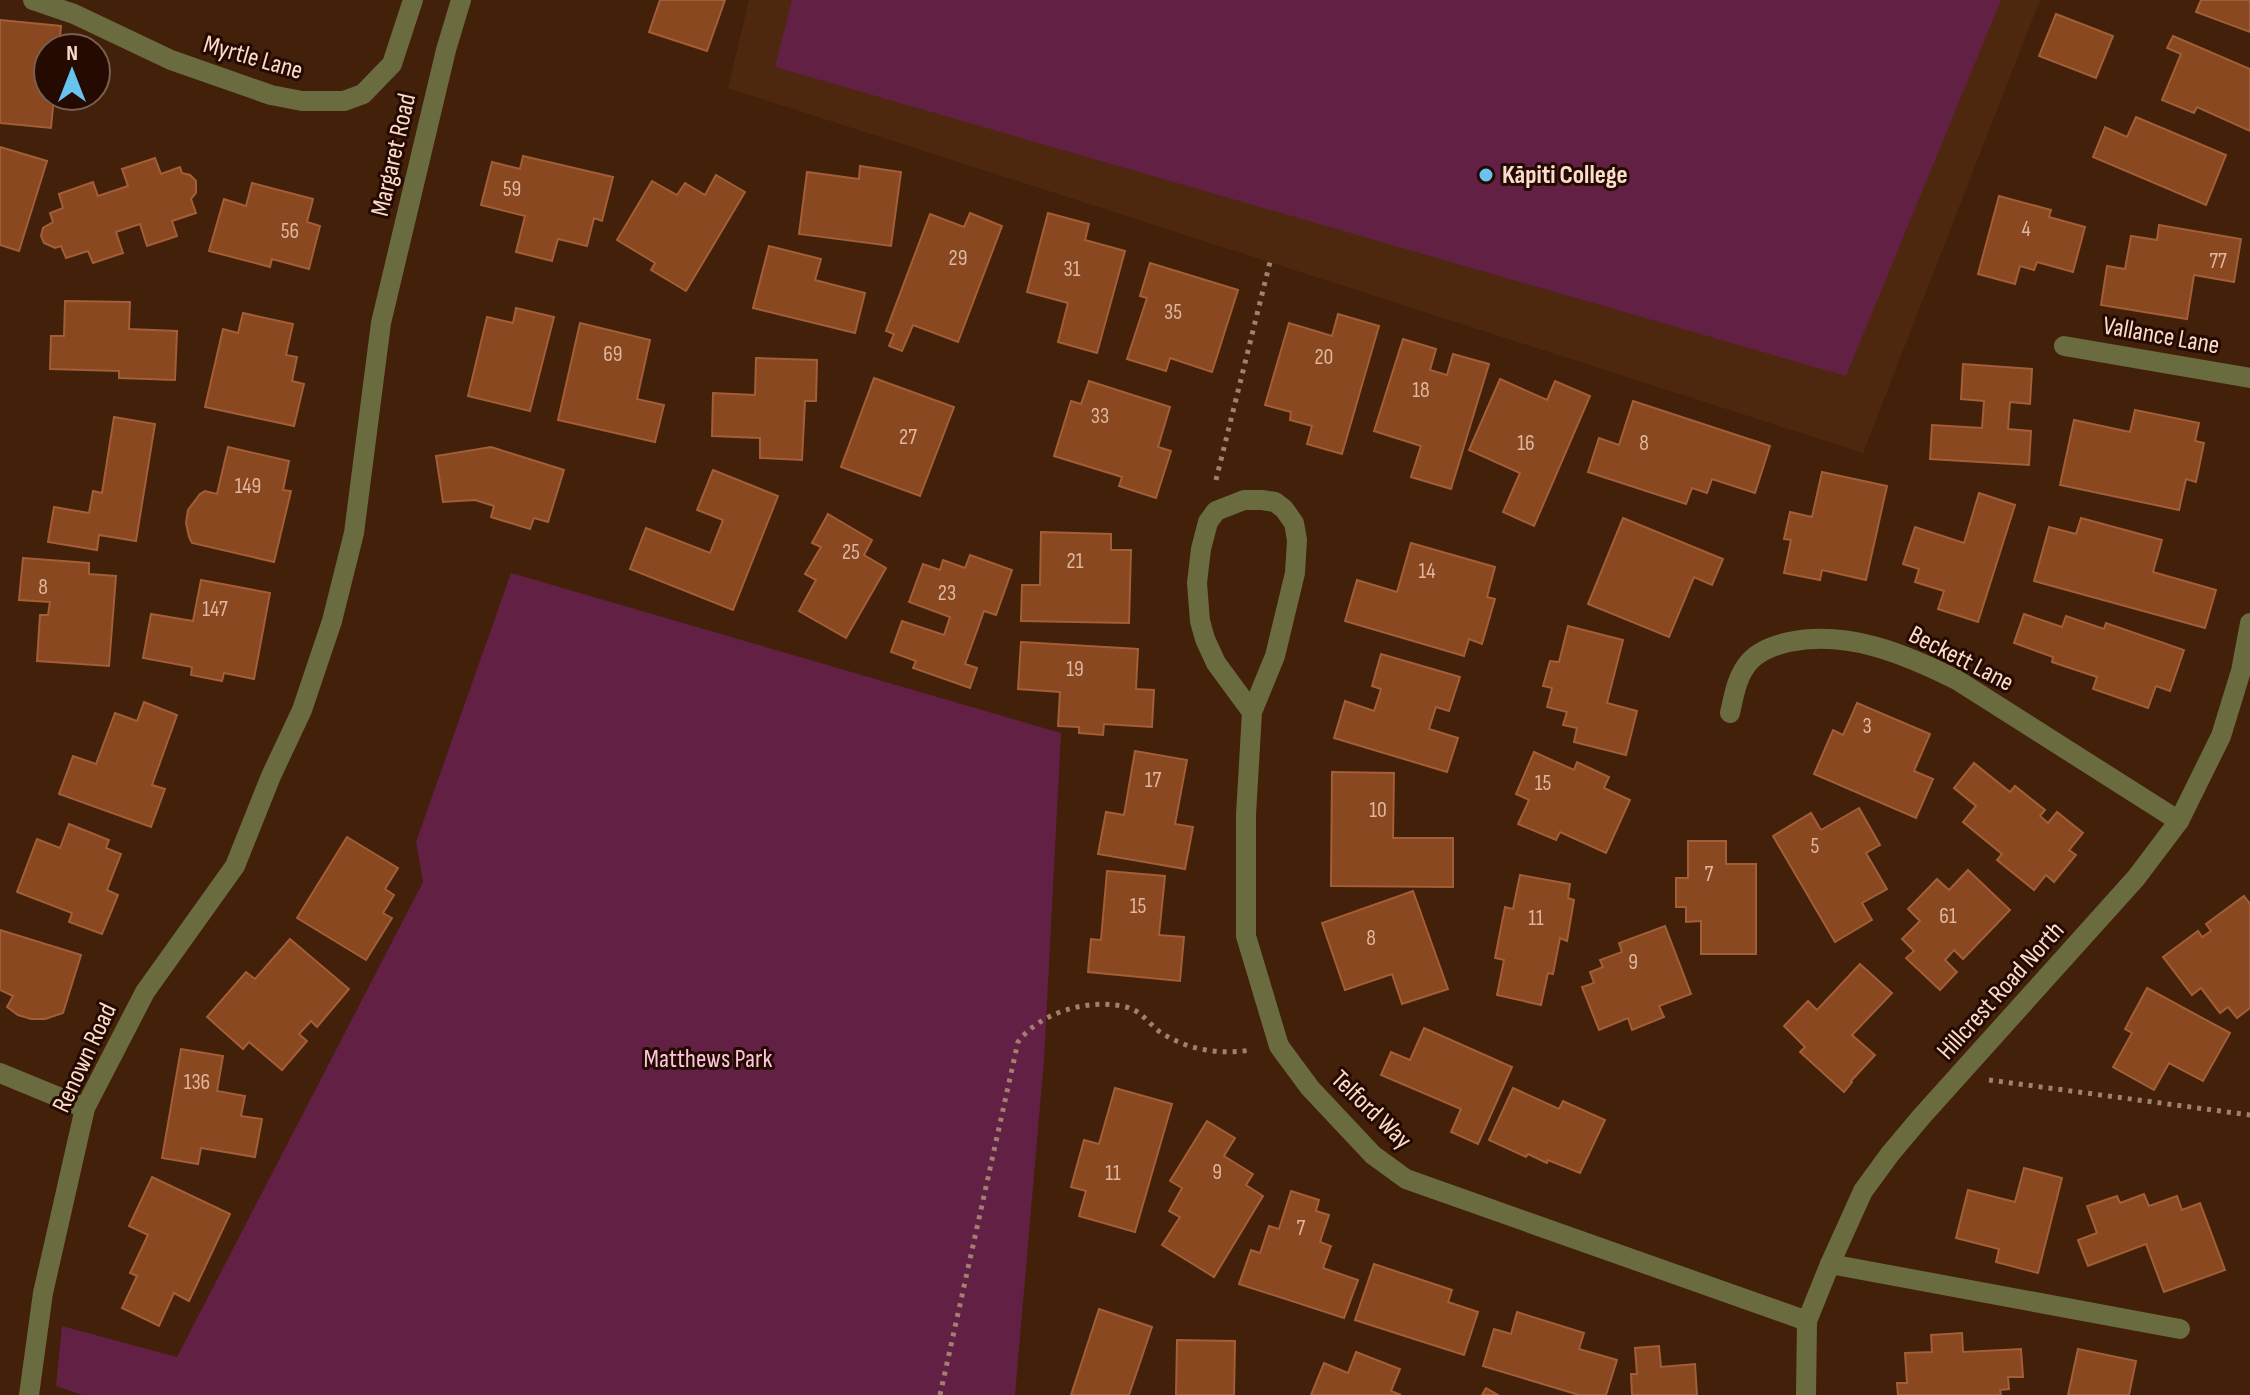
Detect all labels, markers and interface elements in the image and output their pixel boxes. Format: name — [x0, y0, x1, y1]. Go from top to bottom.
street label: Myrtle Lane — [200, 29, 306, 87]
north arrow — [32, 32, 112, 112]
text: N — [66, 40, 78, 67]
street label: Margaret Road — [365, 91, 423, 219]
place label: Kāpiti College — [1502, 160, 1628, 191]
marker: Kāpiti College — [1477, 166, 1495, 184]
house number: 59 — [503, 176, 521, 203]
house number: 4 — [2021, 216, 2031, 243]
house number: 56 — [281, 218, 299, 245]
house number: 29 — [949, 245, 967, 272]
house number: 77 — [2209, 248, 2227, 275]
house number: 31 — [1064, 256, 1081, 283]
house number: 35 — [1164, 299, 1182, 326]
street label: Vallance Lane — [2100, 311, 2222, 361]
house number: 69 — [603, 341, 623, 368]
house number: 20 — [1315, 344, 1333, 371]
house number: 18 — [1412, 377, 1430, 404]
house number: 33 — [1091, 403, 1109, 430]
house number: 27 — [899, 424, 917, 451]
house number: 16 — [1517, 430, 1535, 457]
house number: 8 — [1639, 430, 1649, 457]
house number: 149 — [235, 473, 261, 500]
house number: 25 — [842, 539, 860, 566]
house number: 21 — [1067, 548, 1084, 575]
house number: 14 — [1419, 558, 1435, 585]
house number: 8 — [38, 574, 48, 601]
house number: 23 — [938, 580, 956, 607]
house number: 147 — [202, 596, 228, 623]
street label: Beckett Lane — [1903, 619, 2019, 699]
house number: 19 — [1066, 656, 1084, 683]
house number: 3 — [1862, 713, 1872, 740]
house number: 17 — [1145, 767, 1161, 794]
house number: 15 — [1535, 770, 1551, 797]
house number: 10 — [1369, 797, 1387, 824]
house number: 5 — [1811, 833, 1820, 860]
house number: 7 — [1705, 861, 1714, 888]
house number: 15 — [1130, 893, 1146, 920]
house number: 61 — [1939, 903, 1957, 930]
house number: 11 — [1528, 905, 1544, 932]
street label: Hillcrest Road North — [1931, 916, 2071, 1066]
house number: 8 — [1366, 925, 1376, 952]
house number: 9 — [1628, 949, 1638, 976]
street label: Renown Road — [46, 998, 124, 1118]
park label: Matthews Park — [644, 1044, 773, 1075]
street label: Telford Way — [1324, 1064, 1418, 1156]
house number: 136 — [184, 1069, 210, 1096]
house number: 9 — [1212, 1159, 1222, 1186]
house number: 11 — [1105, 1160, 1121, 1187]
house number: 7 — [1297, 1215, 1306, 1242]

